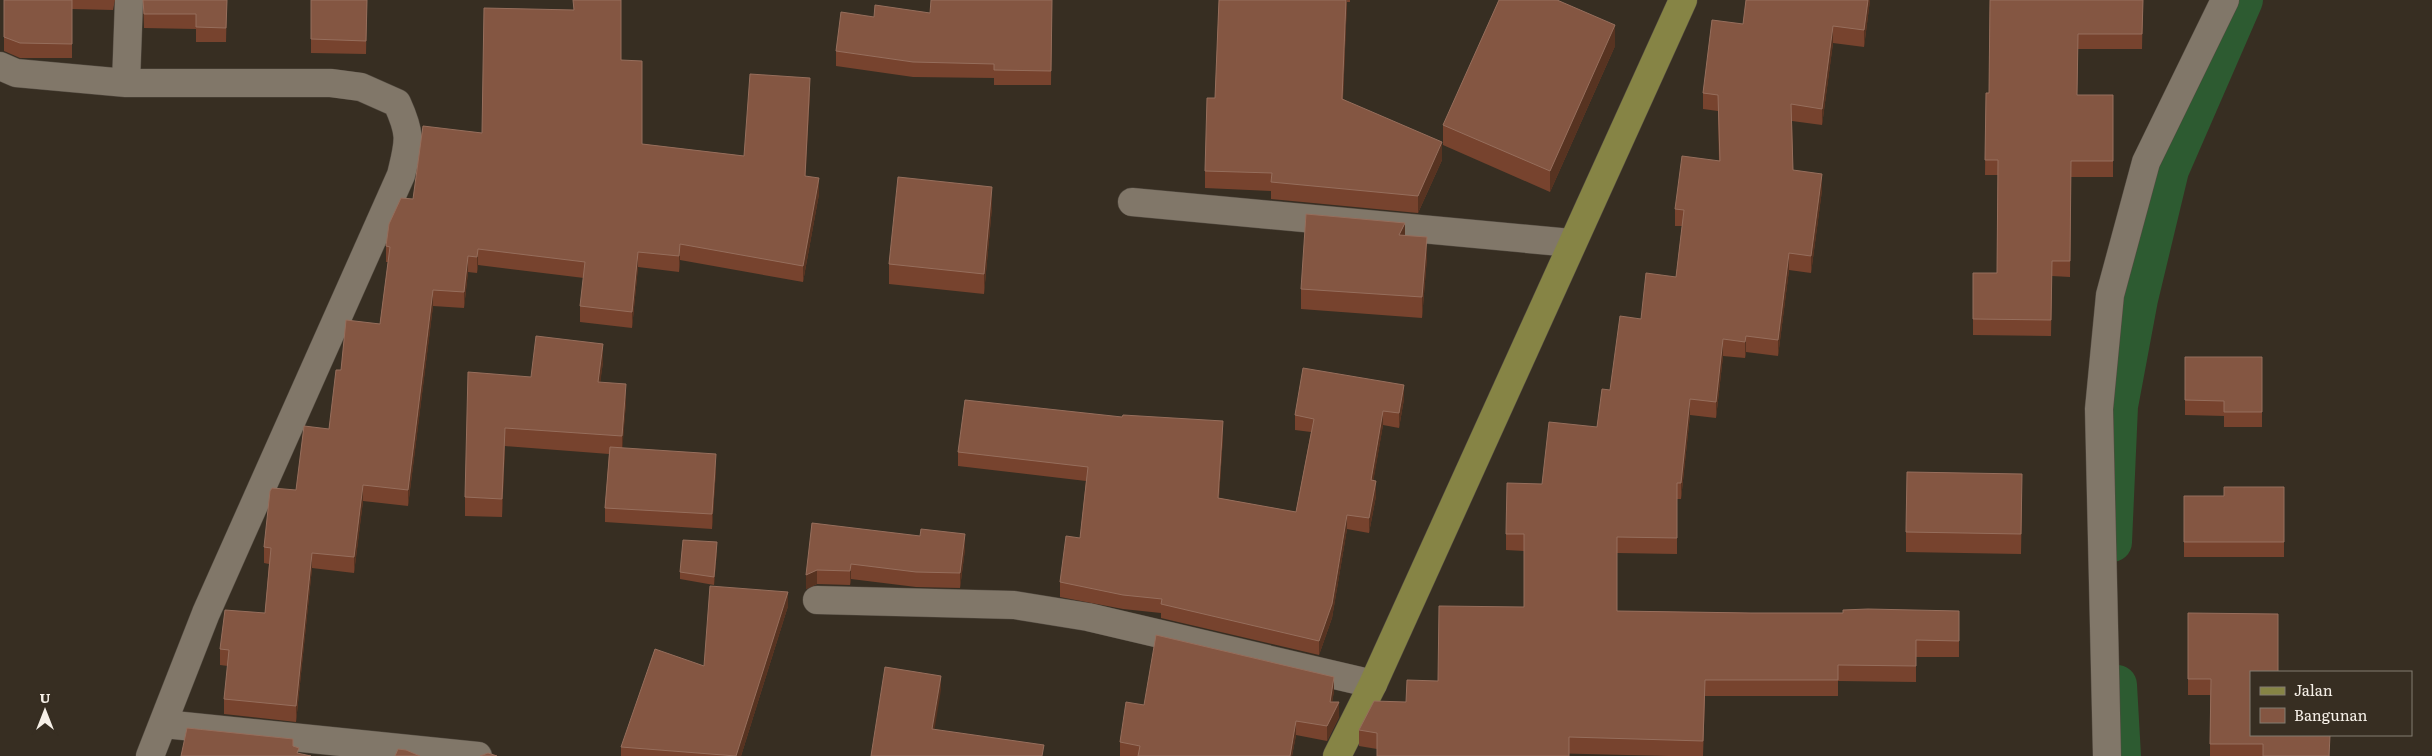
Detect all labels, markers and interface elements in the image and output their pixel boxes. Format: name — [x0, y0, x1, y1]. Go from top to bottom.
legend — [2250, 671, 2412, 736]
text: Jalan — [2294, 678, 2333, 701]
north arrow — [20, 686, 70, 736]
text: U — [39, 687, 51, 707]
text: Bangunan — [2294, 703, 2368, 726]

